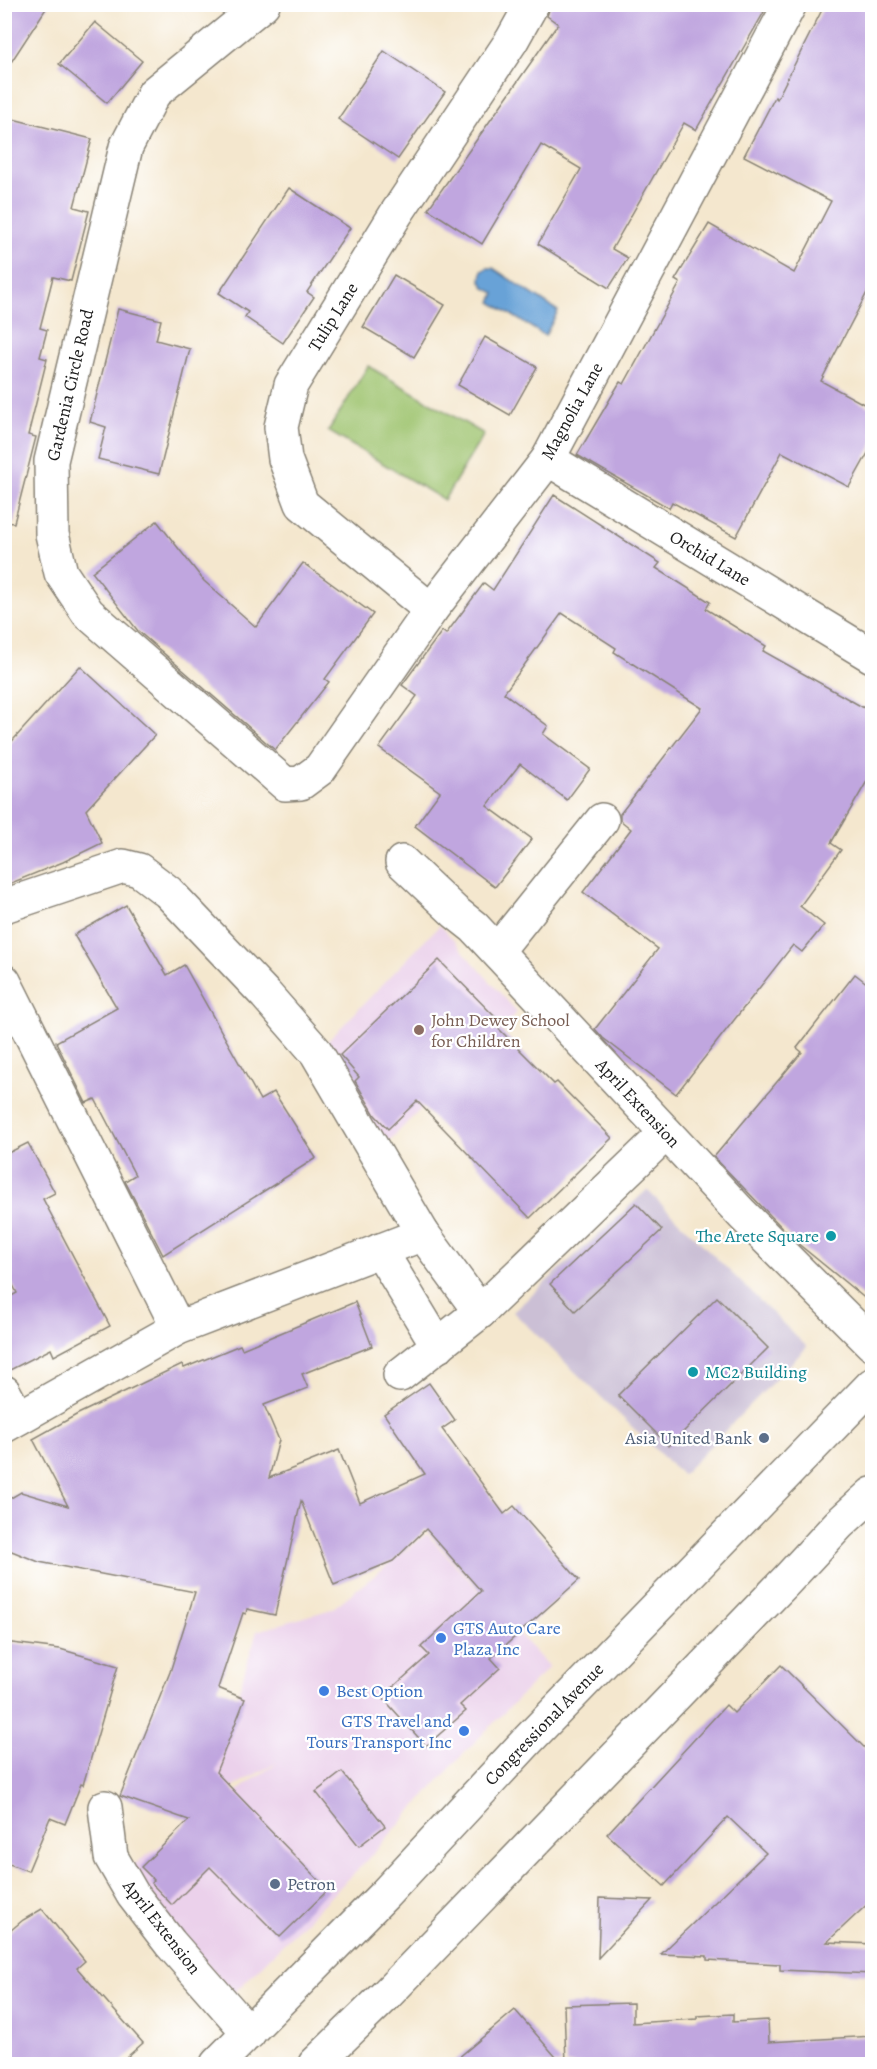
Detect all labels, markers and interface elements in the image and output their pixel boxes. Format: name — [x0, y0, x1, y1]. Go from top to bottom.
street label: Tulip Lane — [302, 278, 364, 356]
street label: Gardenia Circle Road — [41, 306, 99, 463]
street label: Magnolia Lane — [535, 358, 609, 464]
street label: Orchid Lane — [665, 524, 755, 592]
place label: John Dewey School for Children — [431, 1008, 570, 1053]
marker: John Dewey School for Children — [412, 1023, 426, 1037]
street label: April Extension — [590, 1052, 686, 1153]
place label: The Arete Square — [696, 1224, 819, 1248]
marker: The Arete Square — [824, 1229, 838, 1243]
place label: MC2 Building — [705, 1360, 807, 1384]
marker: MC2 Building — [686, 1365, 700, 1379]
place label: Asia United Bank — [624, 1426, 752, 1450]
marker: Asia United Bank — [757, 1431, 771, 1445]
place label: GTS Auto Care Plaza Inc — [453, 1616, 561, 1661]
marker: GTS Auto Care Plaza Inc — [434, 1631, 448, 1645]
street label: Congressional Avenue — [479, 1657, 609, 1791]
place label: Best Option — [336, 1679, 423, 1703]
marker: Best Option — [317, 1684, 331, 1698]
place label: GTS Travel and Tours Transport Inc — [307, 1709, 452, 1754]
marker: GTS Travel and Tours Transport Inc — [457, 1724, 471, 1738]
place label: Petron — [287, 1872, 336, 1896]
street label: April Extension — [117, 1874, 207, 1979]
marker: Petron — [268, 1877, 282, 1891]

